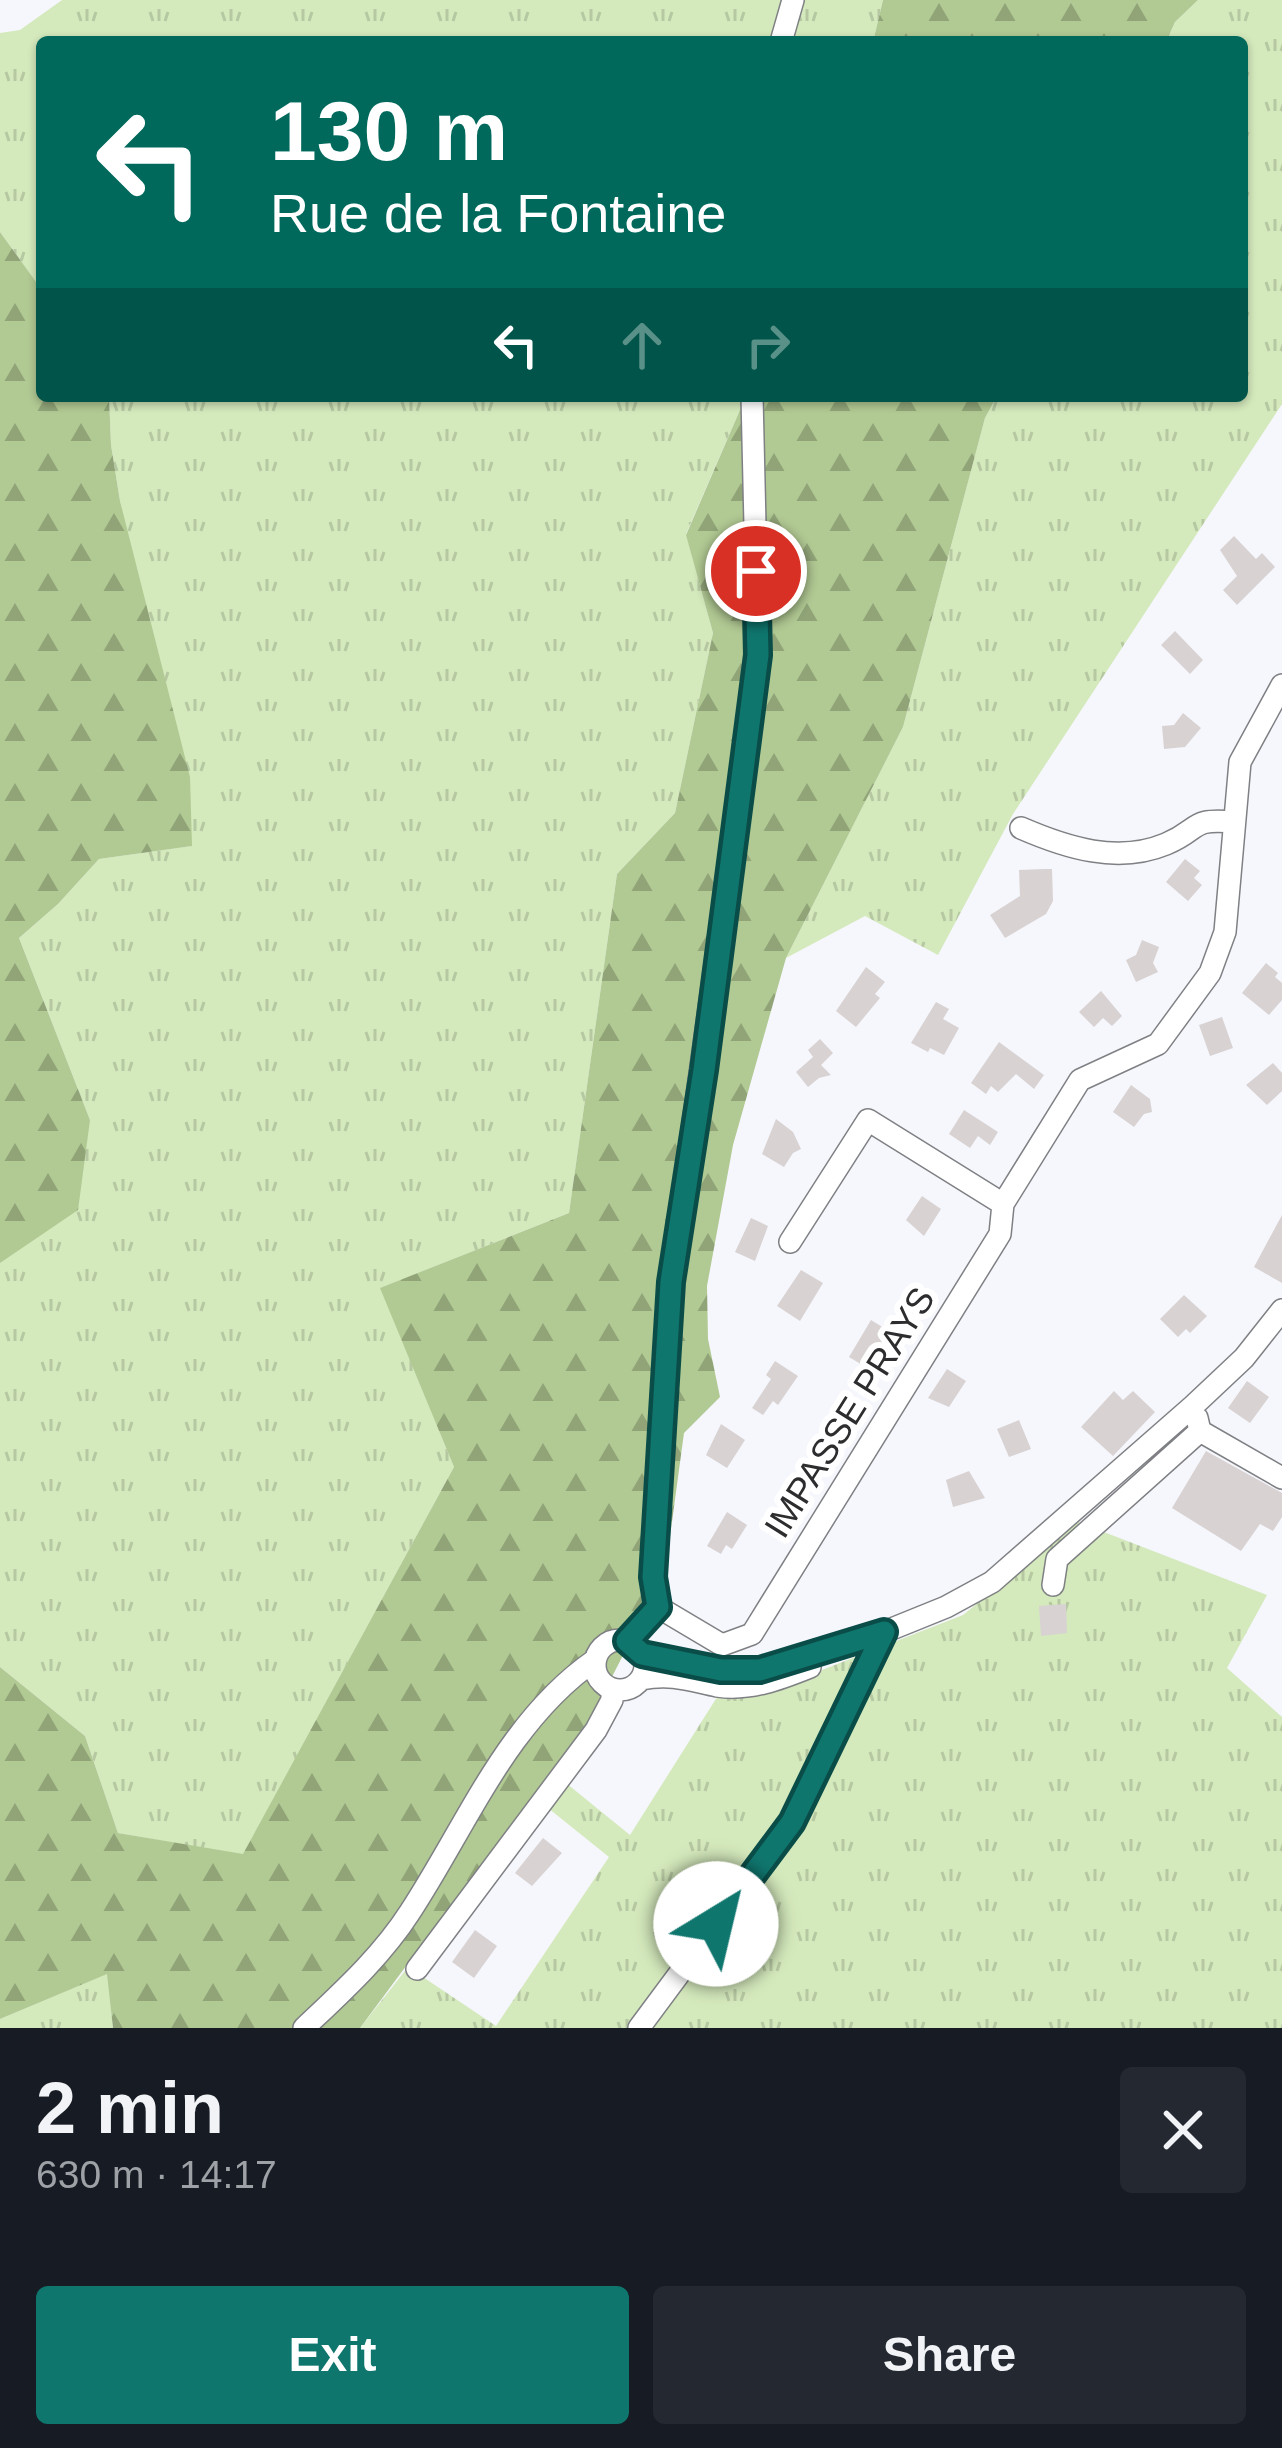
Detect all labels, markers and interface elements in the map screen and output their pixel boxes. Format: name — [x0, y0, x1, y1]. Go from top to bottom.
icon: left — [72, 84, 228, 240]
text: 130 m — [270, 84, 508, 178]
text: Rue de la Fontaine — [270, 183, 726, 243]
icon: left — [483, 312, 549, 378]
icon: ahead — [609, 312, 675, 378]
icon: right — [735, 312, 801, 378]
pin — [705, 520, 807, 622]
icon: arrive — [723, 538, 789, 604]
street label: IMPASSE PRAYS — [756, 1280, 943, 1545]
position arrow — [653, 1861, 779, 1987]
button: close — [1120, 2067, 1246, 2193]
text: 2 min — [36, 2068, 224, 2148]
text: 630 m · 14:17 — [36, 2153, 277, 2196]
button: Exit — [36, 2286, 629, 2424]
button: Share — [653, 2286, 1246, 2424]

